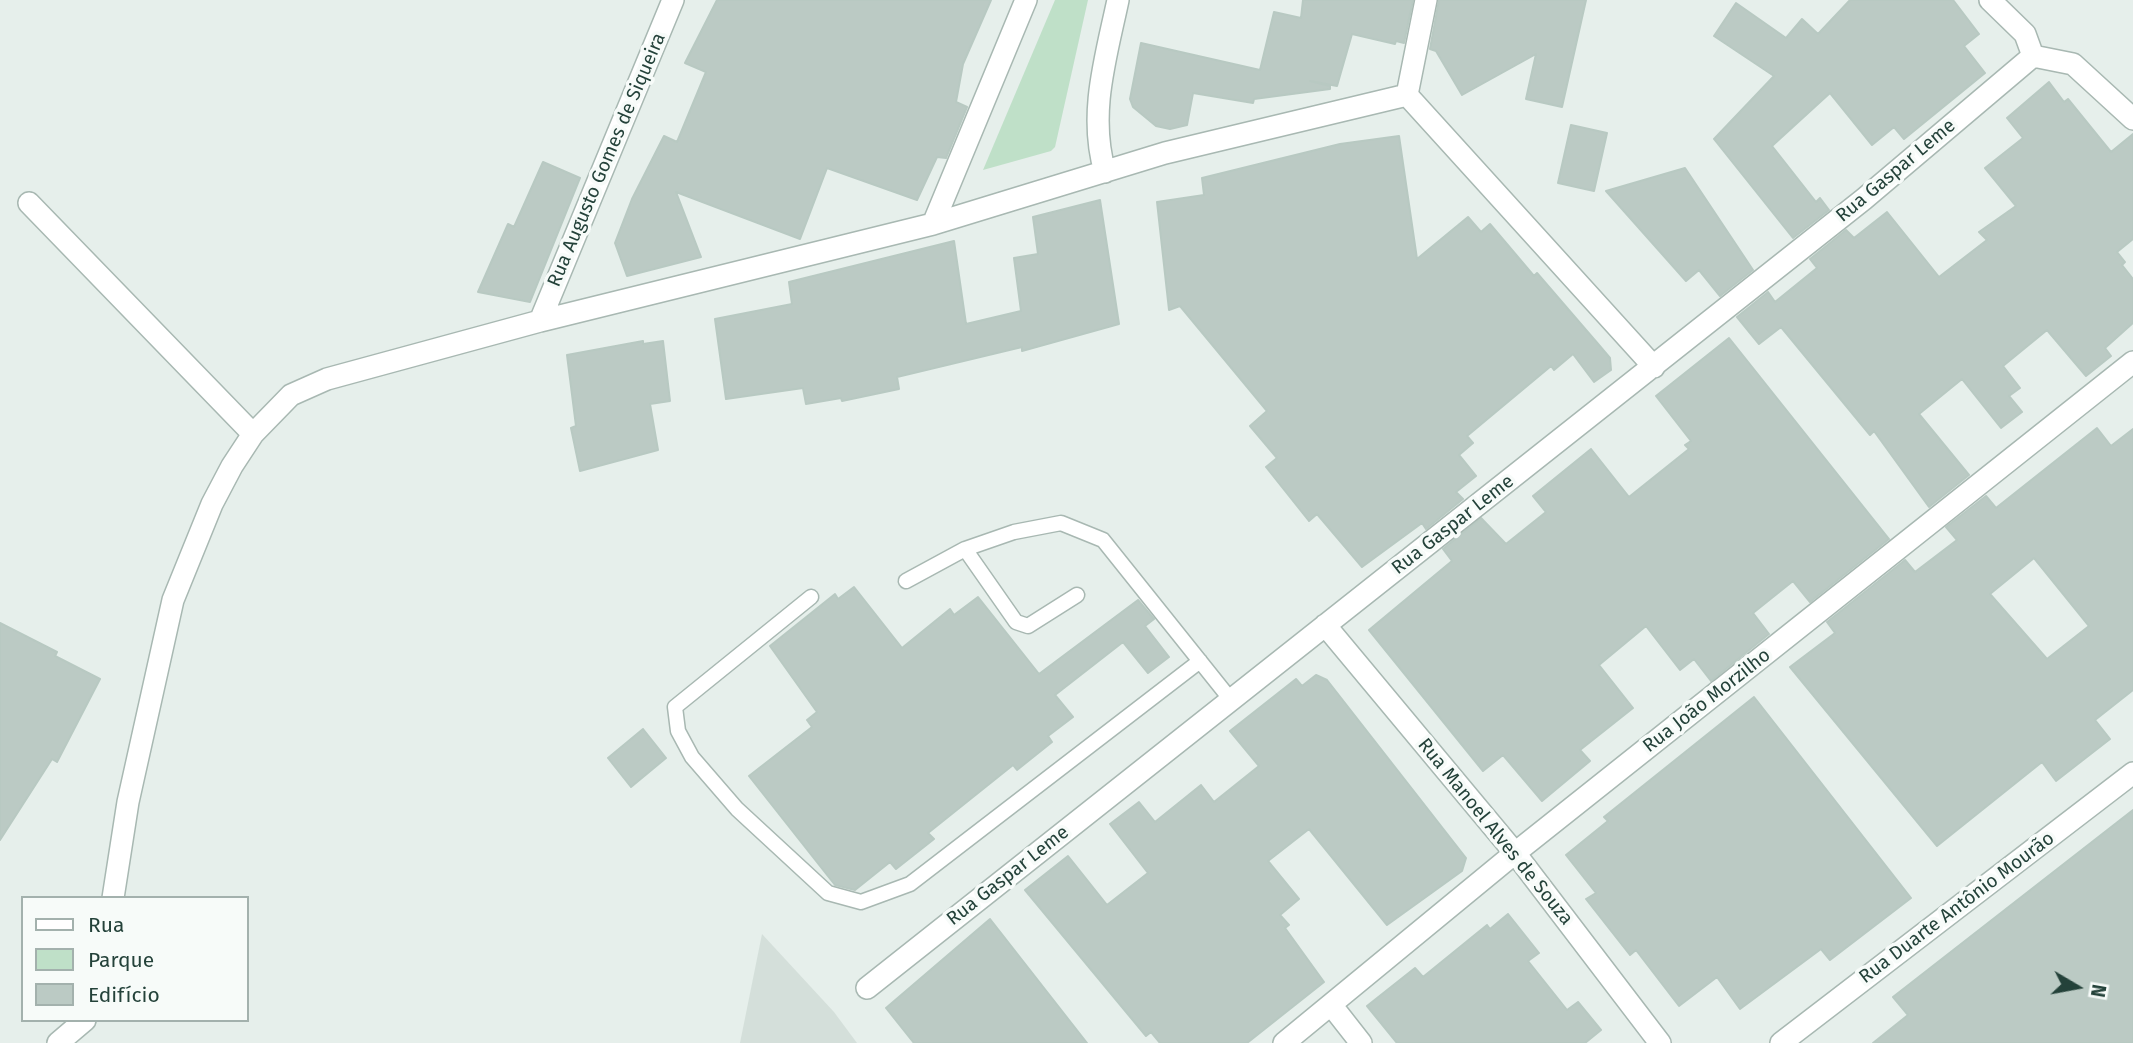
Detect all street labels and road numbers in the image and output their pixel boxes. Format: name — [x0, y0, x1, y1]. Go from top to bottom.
street label: Rua Augusto Gomes de Siqueira — [543, 30, 671, 290]
street label: Rua Gaspar Leme — [1832, 114, 1960, 228]
street label: Rua Gaspar Leme — [1387, 470, 1519, 580]
street label: Rua João Morzilho — [1639, 644, 1775, 758]
street label: Rua Manoel Alves de Souza — [1413, 734, 1577, 930]
street label: Rua Gaspar Leme — [942, 821, 1074, 931]
street label: Rua Duarte Antônio Mourão — [1855, 827, 2059, 989]

